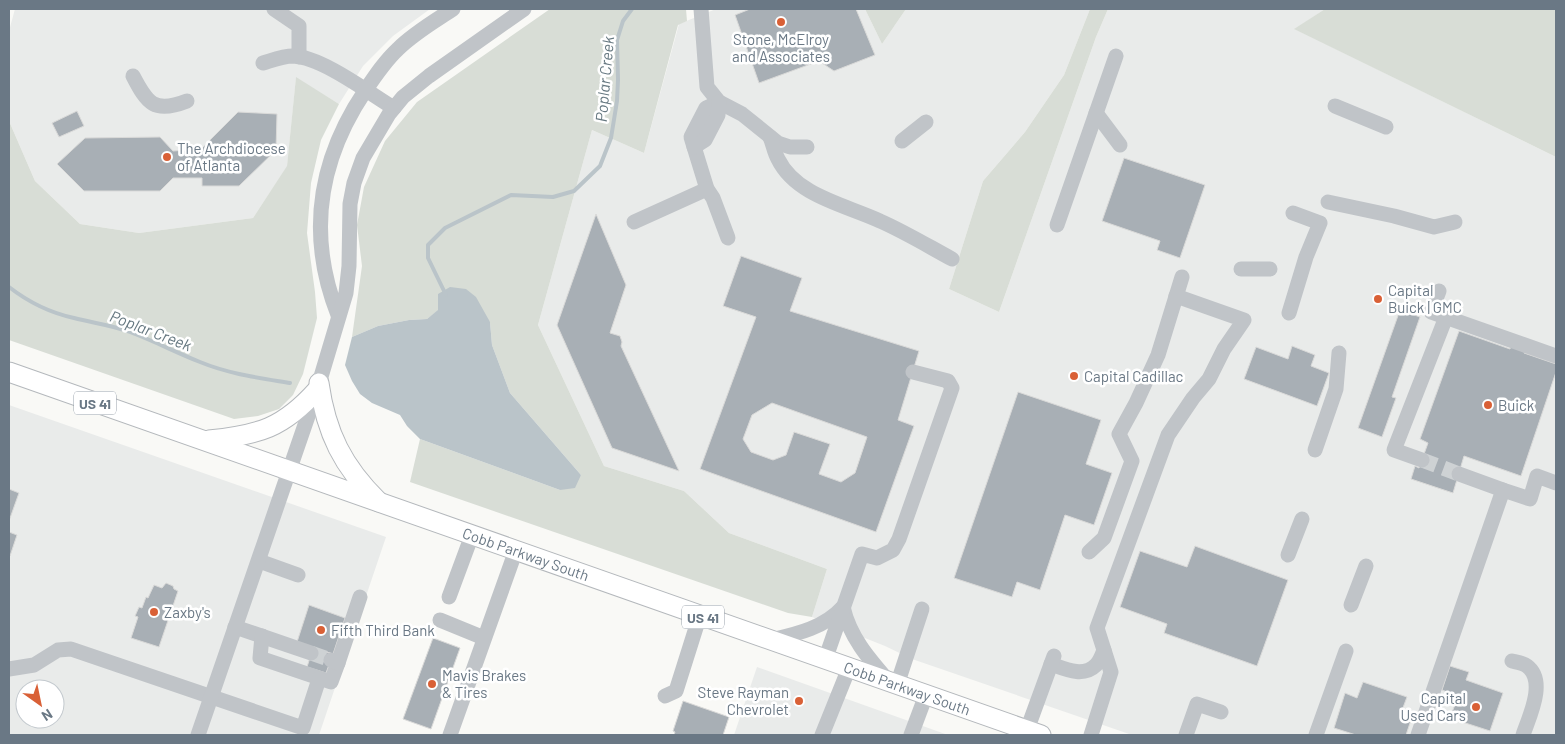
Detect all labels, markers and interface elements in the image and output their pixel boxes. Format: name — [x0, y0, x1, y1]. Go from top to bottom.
marker: Stone, McElroy and Associates — [775, 16, 787, 28]
place label: Stone, McElroy and Associates — [732, 30, 830, 65]
water label: Poplar Creek — [591, 35, 617, 123]
place label: The Archdiocese of Atlanta — [177, 139, 286, 174]
marker: The Archdiocese of Atlanta — [161, 151, 173, 163]
place label: Capital Buick | GMC — [1388, 281, 1462, 316]
marker: Capital Buick | GMC — [1372, 293, 1384, 305]
water label: Poplar Creek — [107, 306, 195, 354]
place label: Capital Cadillac — [1084, 367, 1184, 385]
marker: Capital Cadillac — [1068, 370, 1080, 382]
road number: US 41 — [74, 392, 116, 414]
place label: Buick — [1498, 396, 1535, 414]
marker: Buick — [1482, 399, 1494, 411]
street label: Cobb Parkway South — [460, 523, 592, 584]
place label: Zaxby's — [164, 603, 211, 621]
marker: Zaxby's — [148, 606, 160, 618]
road number: US 41 — [682, 606, 724, 628]
place label: Fifth Third Bank — [331, 621, 435, 639]
marker: Fifth Third Bank — [315, 624, 327, 636]
street label: Cobb Parkway South — [841, 657, 973, 718]
place label: Mavis Brakes & Tires — [442, 666, 526, 701]
marker: Mavis Brakes & Tires — [426, 678, 438, 690]
north arrow — [15, 679, 65, 729]
place label: Steve Rayman Chevrolet — [698, 683, 789, 718]
place label: Capital Used Cars — [1401, 689, 1466, 724]
marker: Steve Rayman Chevrolet — [793, 695, 805, 707]
marker: Capital Used Cars — [1470, 701, 1482, 713]
text: N — [39, 706, 56, 725]

